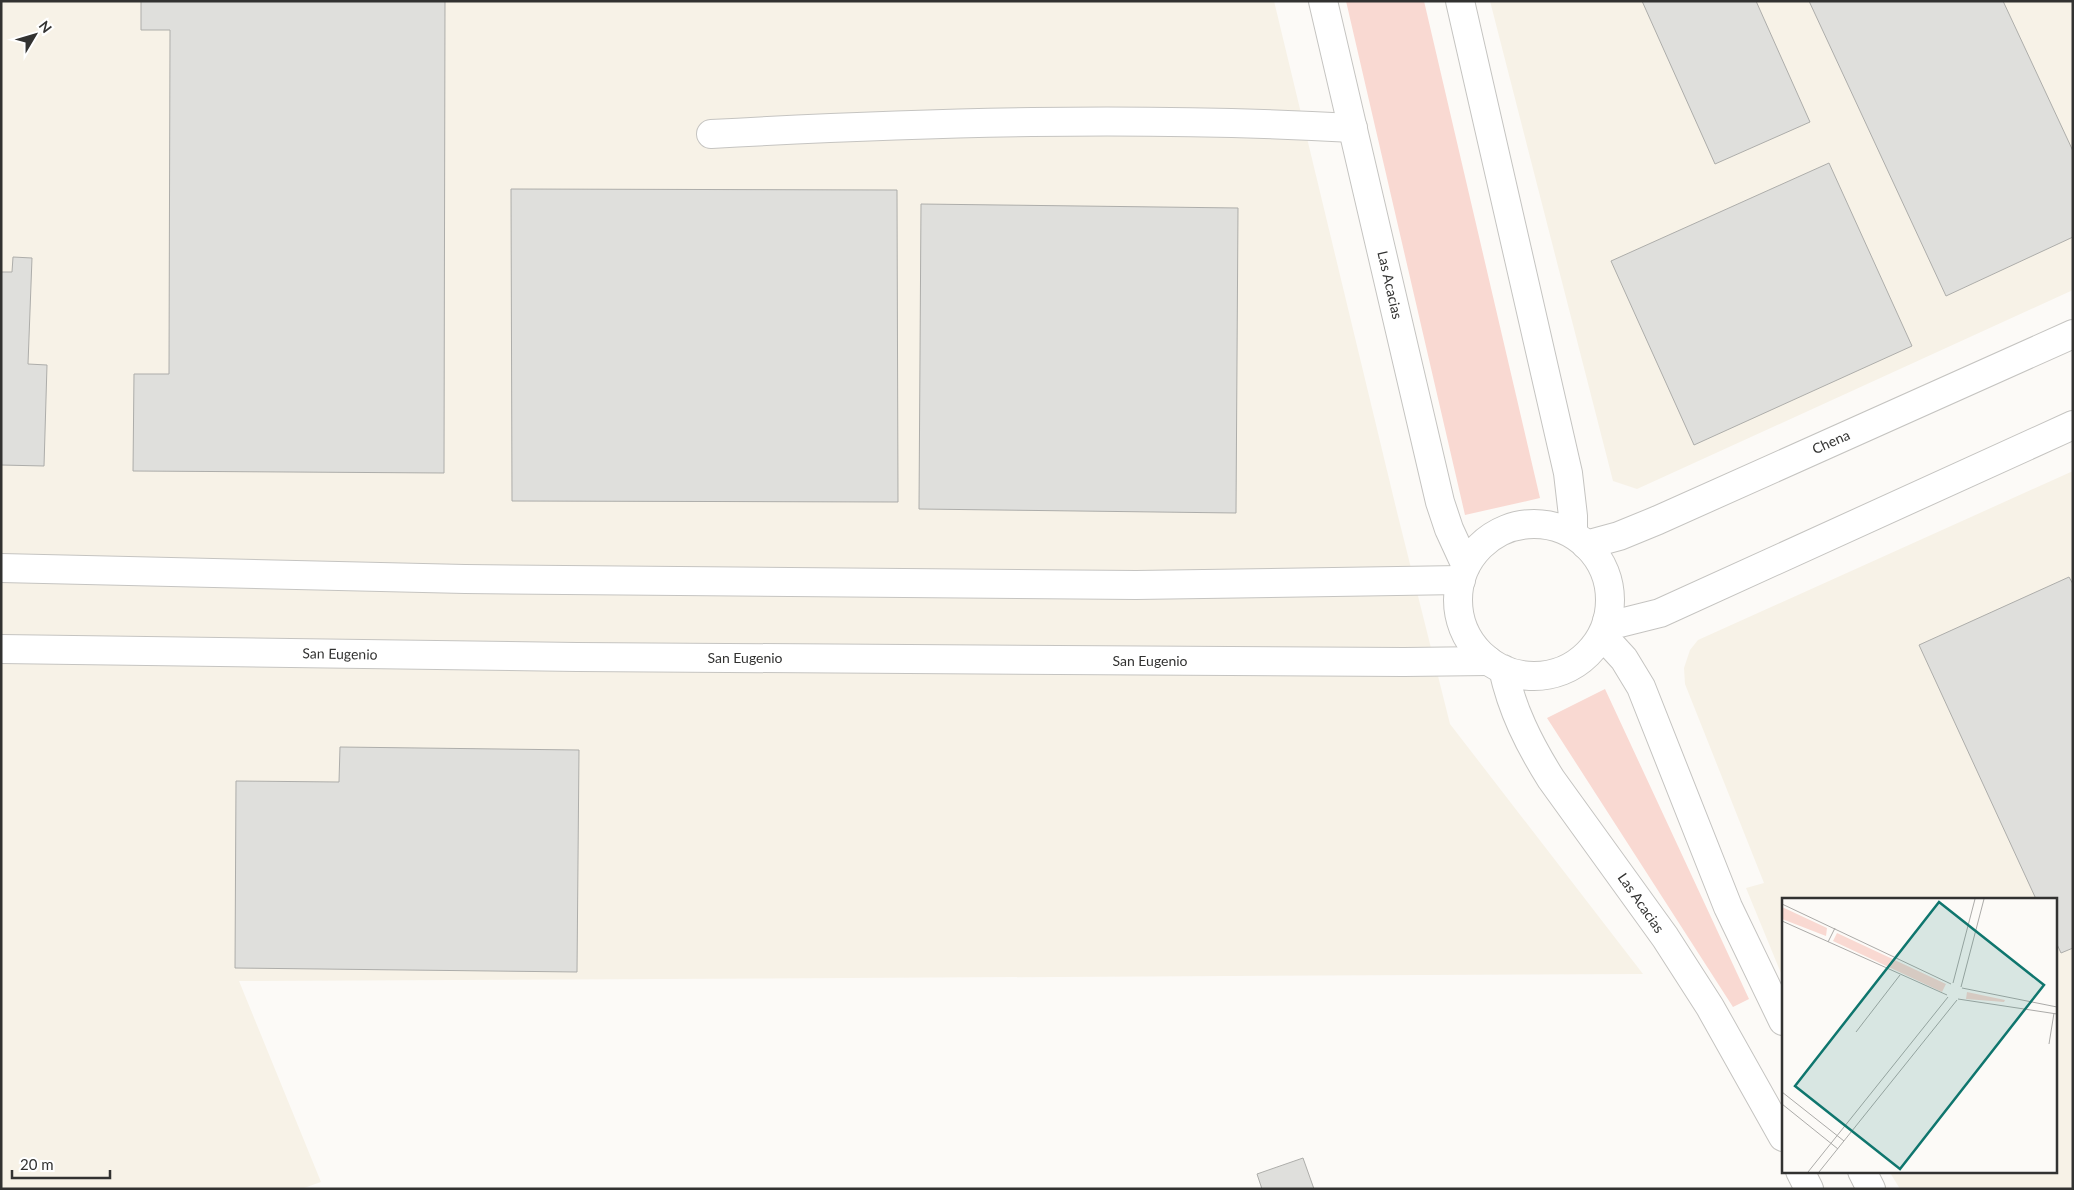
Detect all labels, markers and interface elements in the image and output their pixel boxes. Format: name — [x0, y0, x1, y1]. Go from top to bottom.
north arrow — [10, 10, 60, 60]
text: N — [36, 17, 56, 36]
street label: Las Acacias — [1374, 249, 1407, 321]
street label: Chena — [1809, 426, 1852, 457]
street label: San Eugenio — [302, 644, 378, 663]
street label: San Eugenio — [707, 649, 783, 666]
street label: San Eugenio — [1112, 652, 1188, 669]
street label: Las Acacias — [1615, 869, 1668, 936]
inset map — [1782, 898, 2056, 1172]
scale bar — [12, 1148, 110, 1180]
text: 20 m — [20, 1155, 54, 1173]

